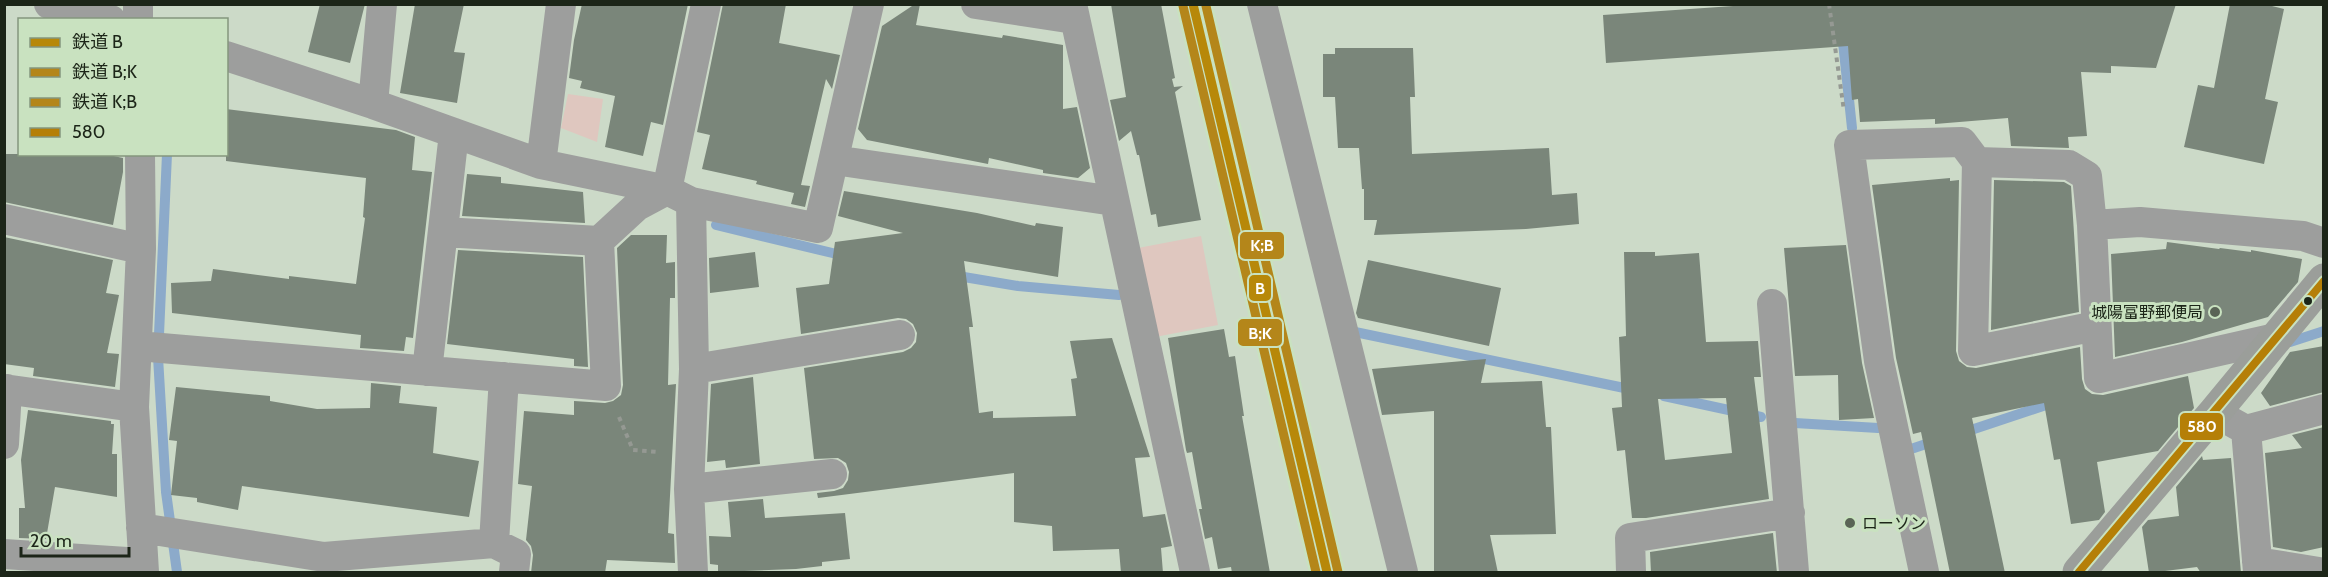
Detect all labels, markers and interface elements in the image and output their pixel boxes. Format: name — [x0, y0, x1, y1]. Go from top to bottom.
legend — [18, 18, 228, 156]
text: 鉄道 B — [72, 31, 123, 53]
text: 鉄道 B;K — [72, 61, 138, 83]
text: 鉄道 K;B — [72, 91, 137, 113]
text: 580 — [72, 121, 105, 143]
line badge: K;B — [1239, 231, 1285, 260]
text: K;B — [1250, 236, 1274, 255]
line badge: B — [1248, 274, 1272, 302]
text: B — [1255, 279, 1265, 298]
unlabelled marker — [2302, 295, 2314, 307]
place label: 城陽富野郵便局 — [2091, 303, 2203, 322]
marker: 城陽富野郵便局 — [2208, 305, 2222, 319]
line badge: B;K — [1237, 318, 1283, 347]
text: B;K — [1248, 324, 1272, 343]
line badge: 580 — [2179, 412, 2224, 441]
text: 580 — [2187, 417, 2217, 436]
place label: ローソン — [1862, 514, 1926, 533]
marker: ローソン — [1843, 516, 1857, 530]
scale bar — [21, 520, 129, 558]
text: 20 m — [30, 530, 72, 552]

